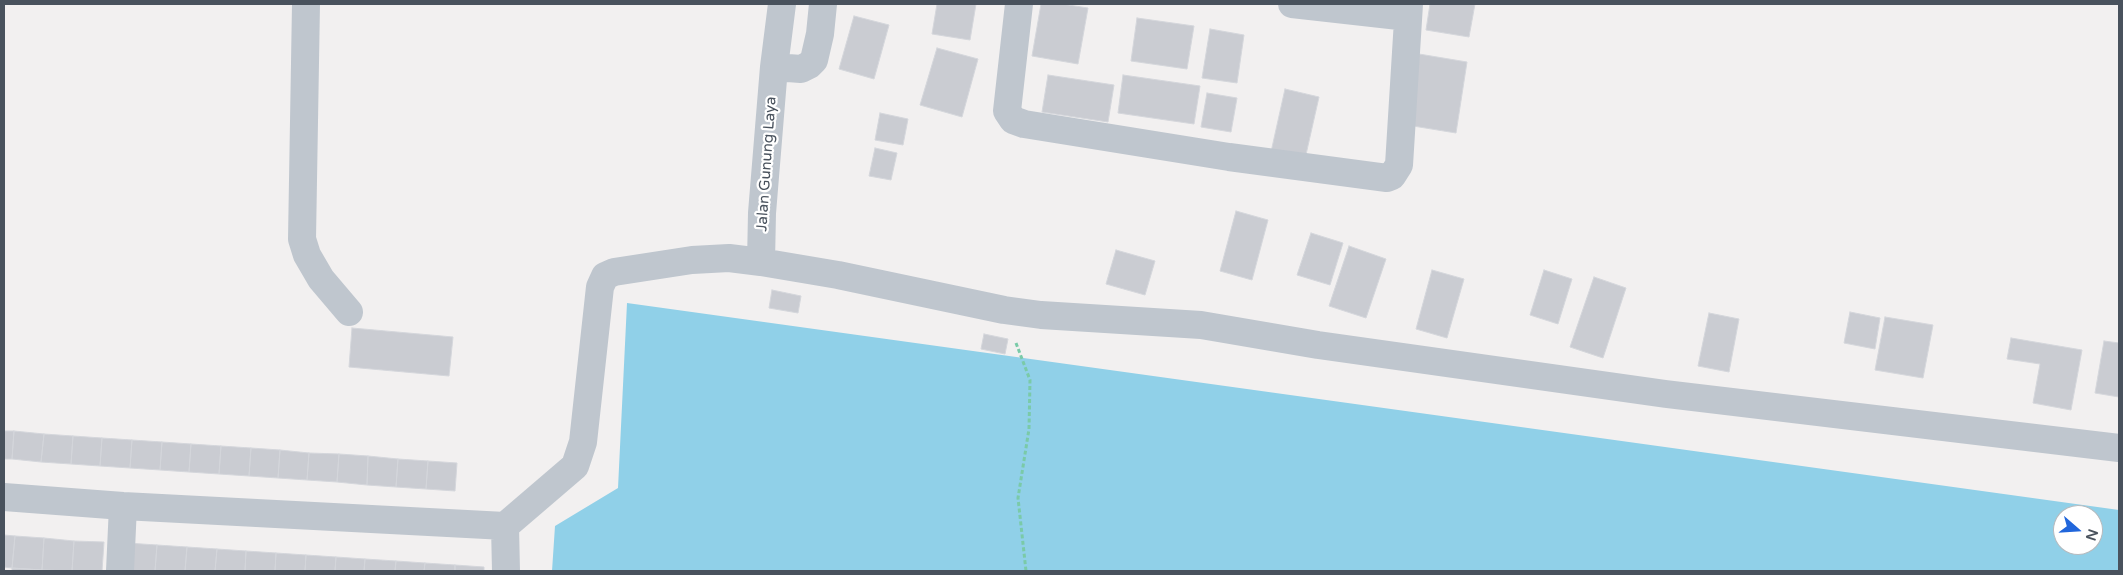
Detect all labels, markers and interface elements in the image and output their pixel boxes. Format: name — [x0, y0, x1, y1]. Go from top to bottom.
street label: Jalan Gunung Laya — [753, 96, 781, 232]
north arrow — [2053, 505, 2103, 555]
text: N — [2082, 527, 2102, 543]

